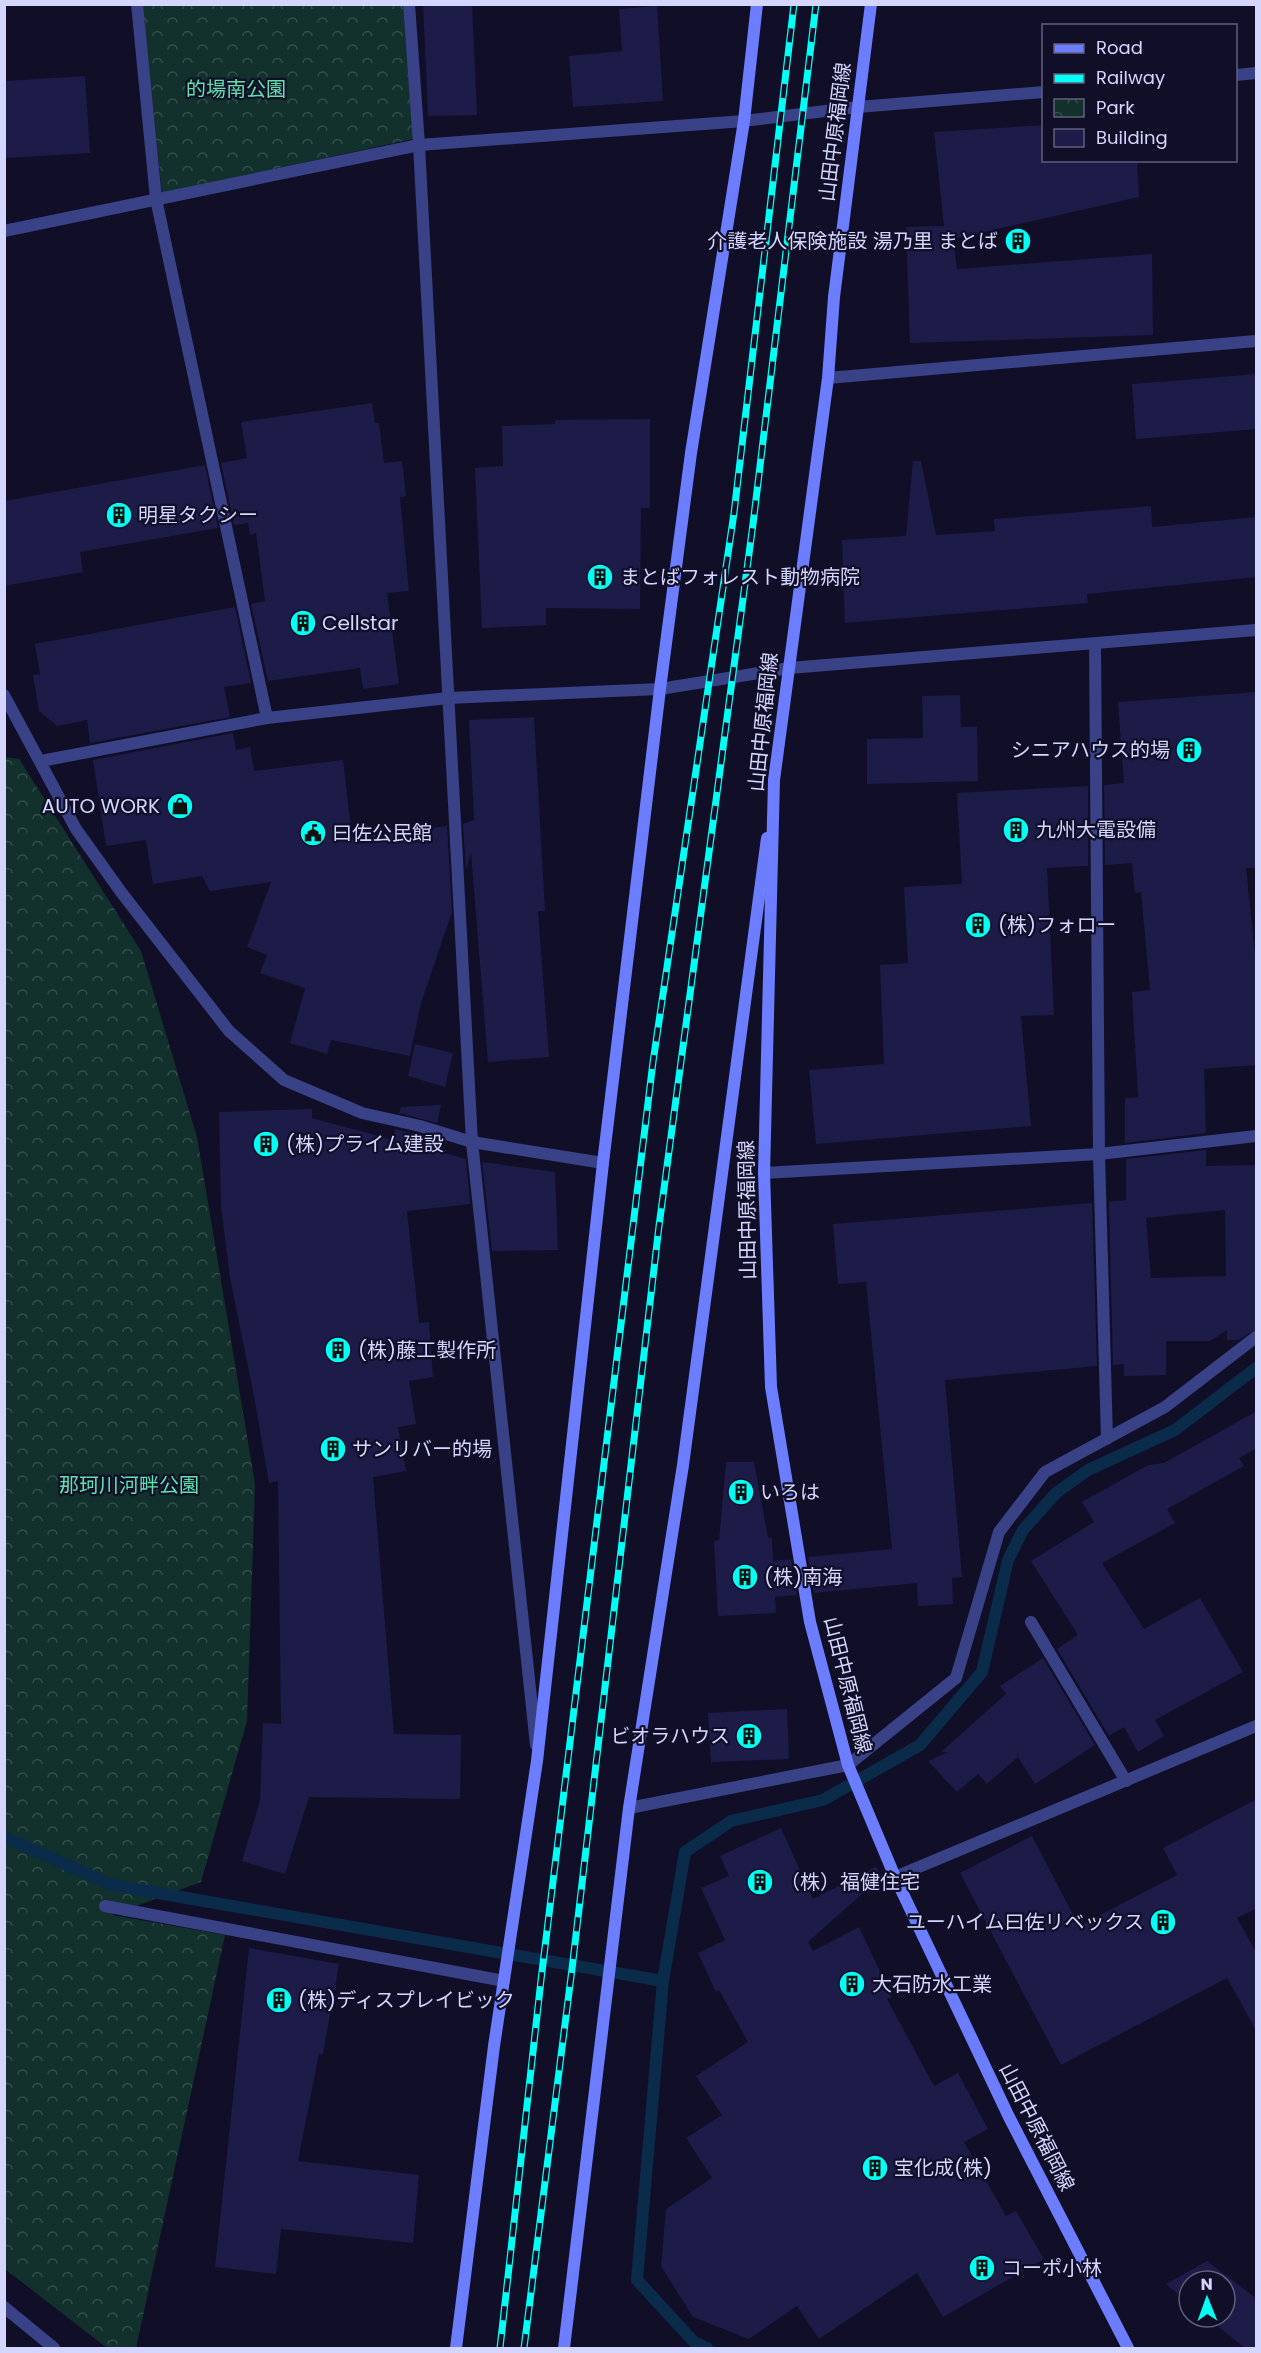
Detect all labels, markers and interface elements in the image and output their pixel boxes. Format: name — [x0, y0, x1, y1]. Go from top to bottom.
legend — [1042, 24, 1237, 162]
text: Road — [1096, 35, 1143, 60]
street label: 山田中原福岡線 — [813, 61, 857, 203]
text: Railway — [1096, 65, 1165, 90]
park label: 的場南公園 — [186, 75, 286, 103]
text: Park — [1096, 95, 1135, 120]
text: Building — [1096, 125, 1168, 150]
building icon: 介護老人保険施設 湯乃里 まとば — [1003, 226, 1033, 256]
place label: 介護老人保険施設 湯乃里 まとば — [707, 227, 998, 255]
building icon: 明星タクシー — [104, 500, 134, 530]
place label: 明星タクシー — [138, 501, 258, 529]
building icon: まとばフォレスト動物病院 — [585, 562, 615, 592]
place label: まとばフォレスト動物病院 — [620, 563, 860, 591]
building icon: Cellstar — [288, 608, 318, 638]
place label: Cellstar — [322, 609, 398, 637]
street label: 山田中原福岡線 — [742, 651, 784, 793]
building icon: シニアハウス的場 — [1174, 735, 1204, 765]
place label: シニアハウス的場 — [1011, 736, 1170, 764]
shop icon: AUTO WORK — [165, 791, 195, 821]
place label: AUTO WORK — [42, 792, 160, 820]
building icon: 九州大電設備 — [1001, 815, 1031, 845]
place label: 九州大電設備 — [1036, 816, 1156, 844]
public building icon: 曰佐公民館 — [298, 818, 328, 848]
place label: 曰佐公民館 — [332, 819, 432, 847]
building icon: (株)フォロー — [963, 910, 993, 940]
place label: (株)フォロー — [998, 911, 1116, 939]
building icon: (株)プライム建設 — [251, 1129, 281, 1159]
place label: (株)プライム建設 — [286, 1130, 444, 1158]
street label: 山田中原福岡線 — [732, 1140, 762, 1280]
building icon: (株)藤工製作所 — [323, 1335, 353, 1365]
place label: (株)藤工製作所 — [358, 1336, 496, 1364]
building icon: サンリバー的場 — [318, 1434, 348, 1464]
place label: サンリバー的場 — [352, 1435, 492, 1463]
park label: 那珂川河畔公園 — [59, 1471, 199, 1499]
building icon: いろは — [726, 1477, 756, 1507]
place label: いろは — [760, 1478, 820, 1506]
building icon: (株)南海 — [730, 1562, 760, 1592]
place label: (株)南海 — [764, 1563, 842, 1591]
street label: 山田中原福岡線 — [817, 1614, 879, 1756]
building icon: ビオラハウス — [734, 1721, 764, 1751]
place label: ビオラハウス — [610, 1722, 730, 1750]
building icon: （株）福健住宅 — [745, 1867, 775, 1897]
place label: （株）福健住宅 — [780, 1868, 920, 1896]
building icon: ユーハイム曰佐リベックス — [1148, 1907, 1178, 1937]
place label: ユーハイム曰佐リベックス — [906, 1908, 1144, 1936]
building icon: 大石防水工業 — [837, 1969, 867, 1999]
place label: 大石防水工業 — [872, 1970, 992, 1998]
building icon: (株)ディスプレイビック — [264, 1985, 294, 2015]
place label: (株)ディスプレイビック — [298, 1986, 515, 2014]
street label: 山田中原福岡線 — [993, 2058, 1081, 2196]
building icon: 宝化成(株) — [860, 2153, 890, 2183]
place label: 宝化成(株) — [894, 2154, 992, 2182]
building icon: コーポ小林 — [967, 2253, 997, 2283]
place label: コーポ小林 — [1002, 2254, 1102, 2282]
north arrow — [1177, 2269, 1237, 2329]
text: N — [1201, 2273, 1213, 2296]

